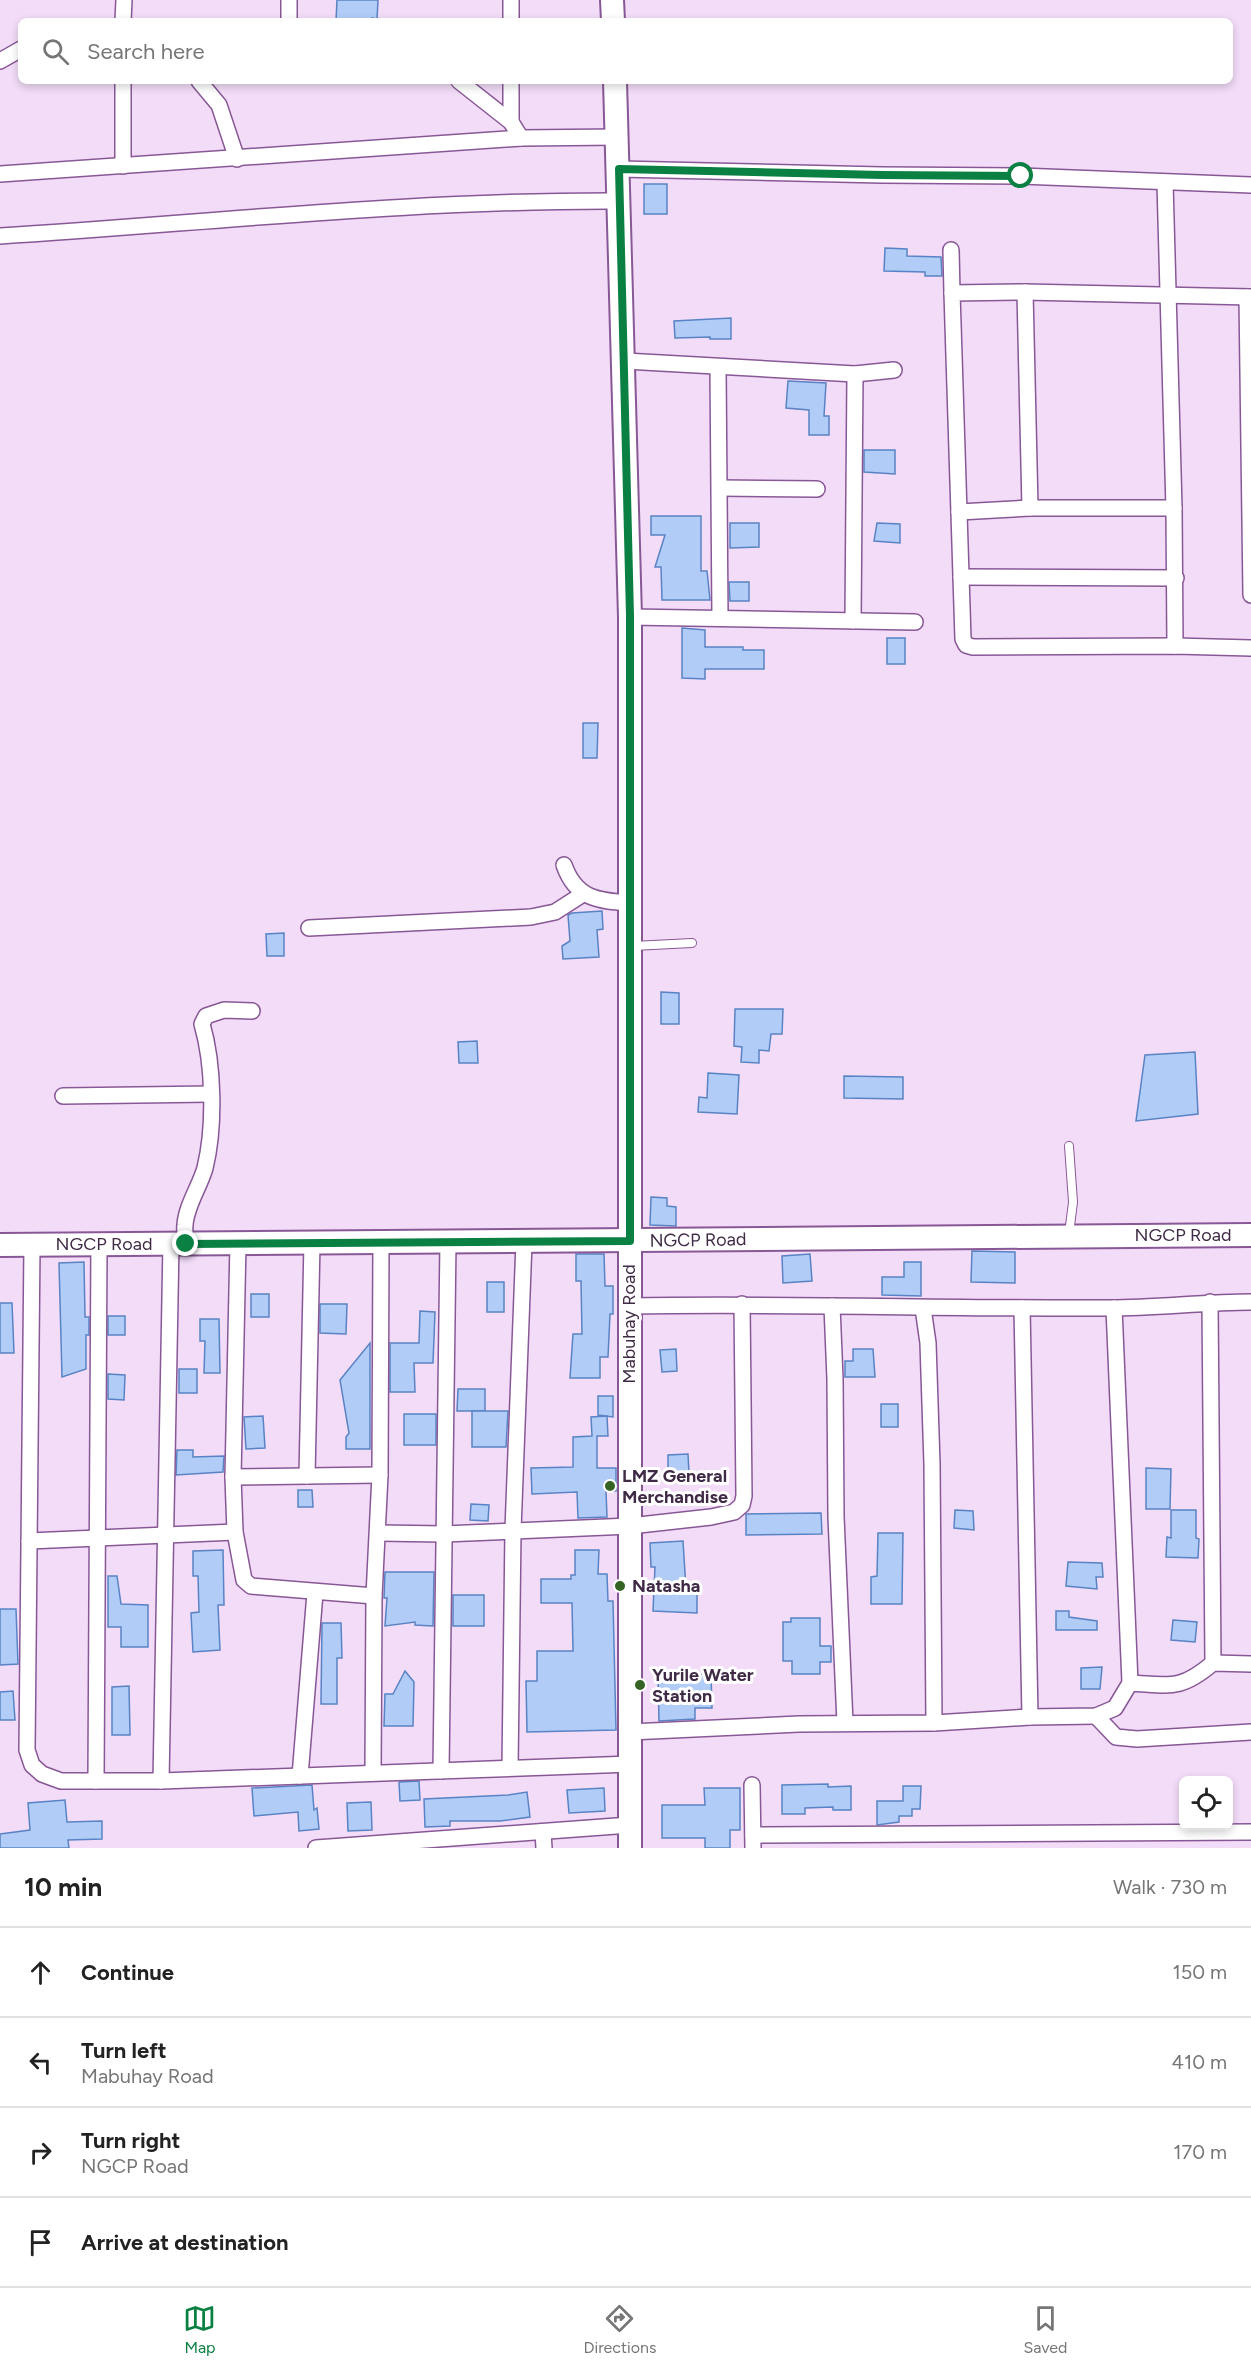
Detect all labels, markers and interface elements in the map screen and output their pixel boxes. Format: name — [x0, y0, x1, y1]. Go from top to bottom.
search box — [18, 18, 1233, 84]
icon: search — [39, 35, 72, 68]
text: Search here — [87, 38, 205, 65]
route start — [1007, 162, 1033, 188]
street label: NGCP Road — [1135, 1224, 1231, 1246]
street label: NGCP Road — [649, 1228, 747, 1252]
route end — [172, 1230, 198, 1256]
street label: NGCP Road — [56, 1233, 152, 1255]
street label: Mabuhay Road — [618, 1264, 640, 1384]
place label: LMZ General Merchandise — [622, 1465, 728, 1508]
marker: LMZ General Merchandise — [603, 1479, 617, 1493]
place label: Natasha — [632, 1575, 700, 1597]
marker: Natasha — [613, 1579, 627, 1593]
place label: Yurile Water Station — [652, 1664, 754, 1707]
marker: Yurile Water Station — [633, 1678, 647, 1692]
map controls — [1179, 1776, 1233, 1830]
button: locate — [1179, 1776, 1233, 1830]
text: 10 min — [24, 1871, 102, 1903]
text: Walk · 730 m — [1113, 1875, 1227, 1899]
icon: ahead — [24, 1956, 57, 1989]
text: Continue — [81, 1959, 174, 1986]
text: 150 m — [1172, 1960, 1227, 1984]
text: Turn left — [81, 2037, 167, 2064]
icon: left — [24, 2046, 57, 2079]
text: 410 m — [1172, 2050, 1227, 2074]
text: Mabuhay Road — [81, 2064, 214, 2088]
text: Turn right — [81, 2127, 180, 2154]
icon: right — [24, 2136, 57, 2169]
text: 170 m — [1173, 2140, 1227, 2164]
text: NGCP Road — [81, 2154, 189, 2178]
icon: arrive — [24, 2226, 57, 2259]
text: Arrive at destination — [81, 2229, 289, 2256]
tab: Map — [183, 2302, 216, 2357]
tab: Directions — [583, 2302, 656, 2357]
tab: Saved — [1023, 2302, 1068, 2357]

